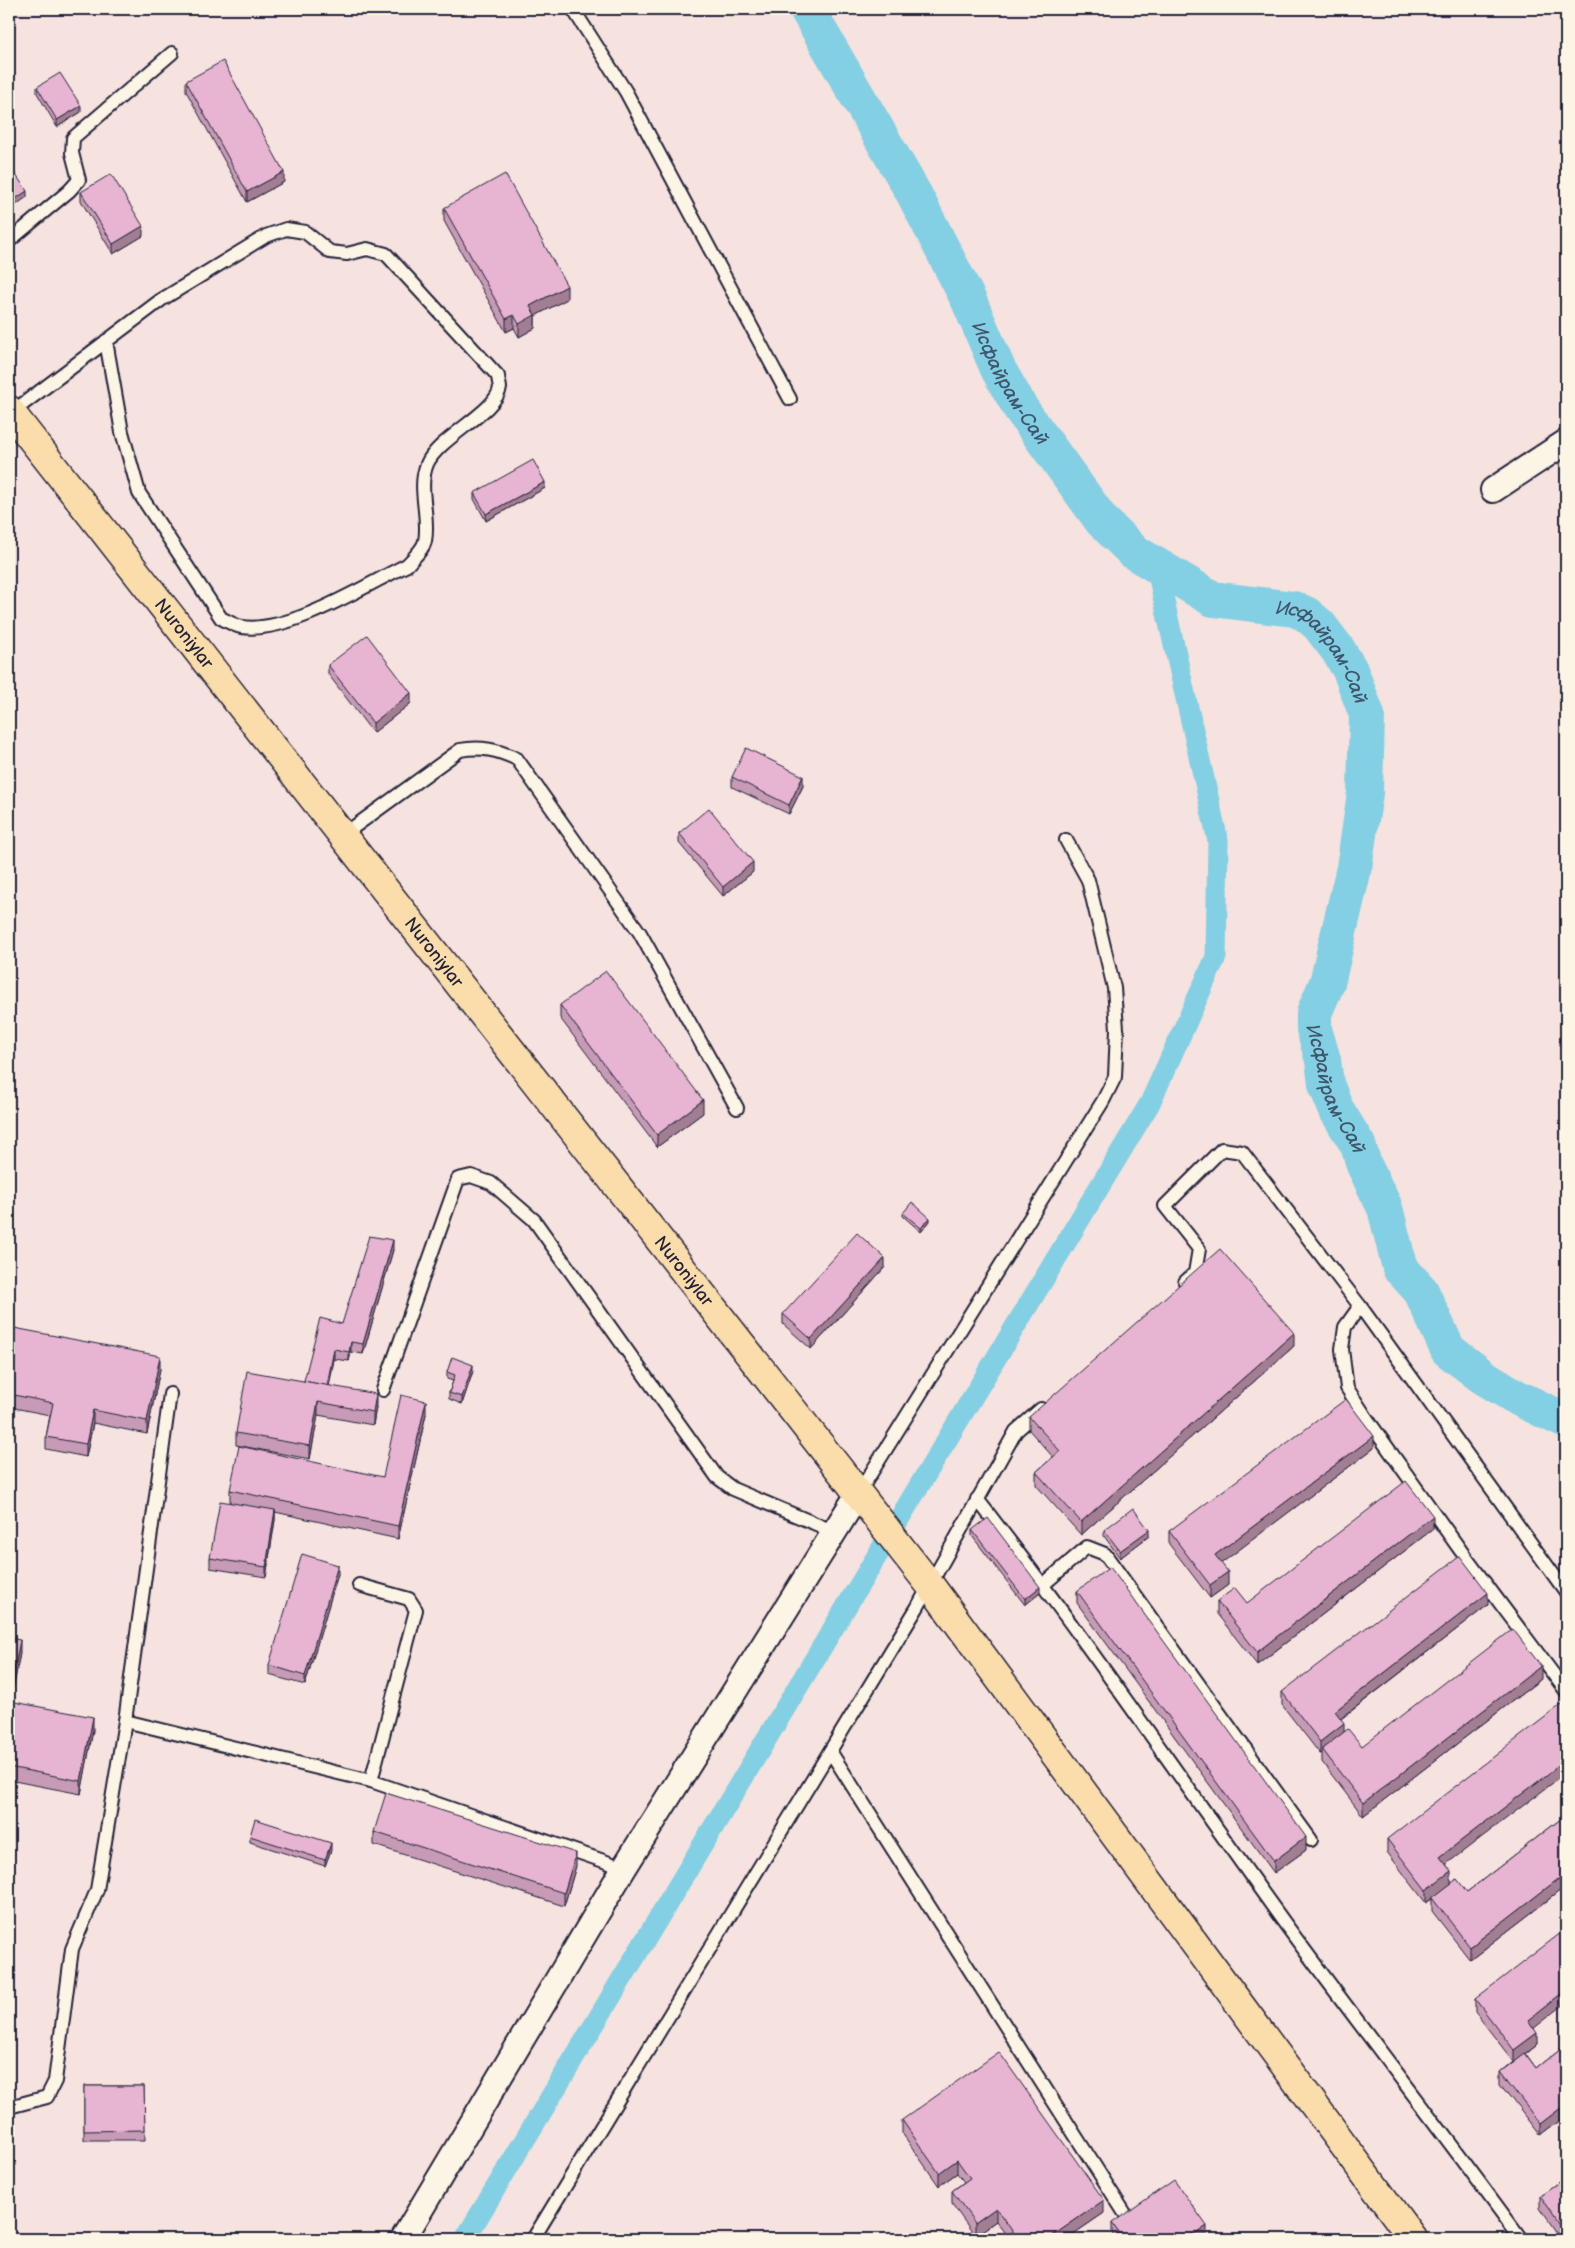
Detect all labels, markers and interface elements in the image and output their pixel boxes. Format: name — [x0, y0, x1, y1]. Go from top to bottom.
water label: Исфайрам-Сай — [966, 318, 1053, 450]
street label: Nuroniylar — [150, 595, 218, 673]
water label: Исфайрам-Сай — [1274, 597, 1372, 707]
street label: Nuroniylar — [400, 913, 468, 992]
water label: Исфайрам-Сай — [1300, 1022, 1370, 1156]
street label: Nuroniylar — [650, 1232, 718, 1311]

